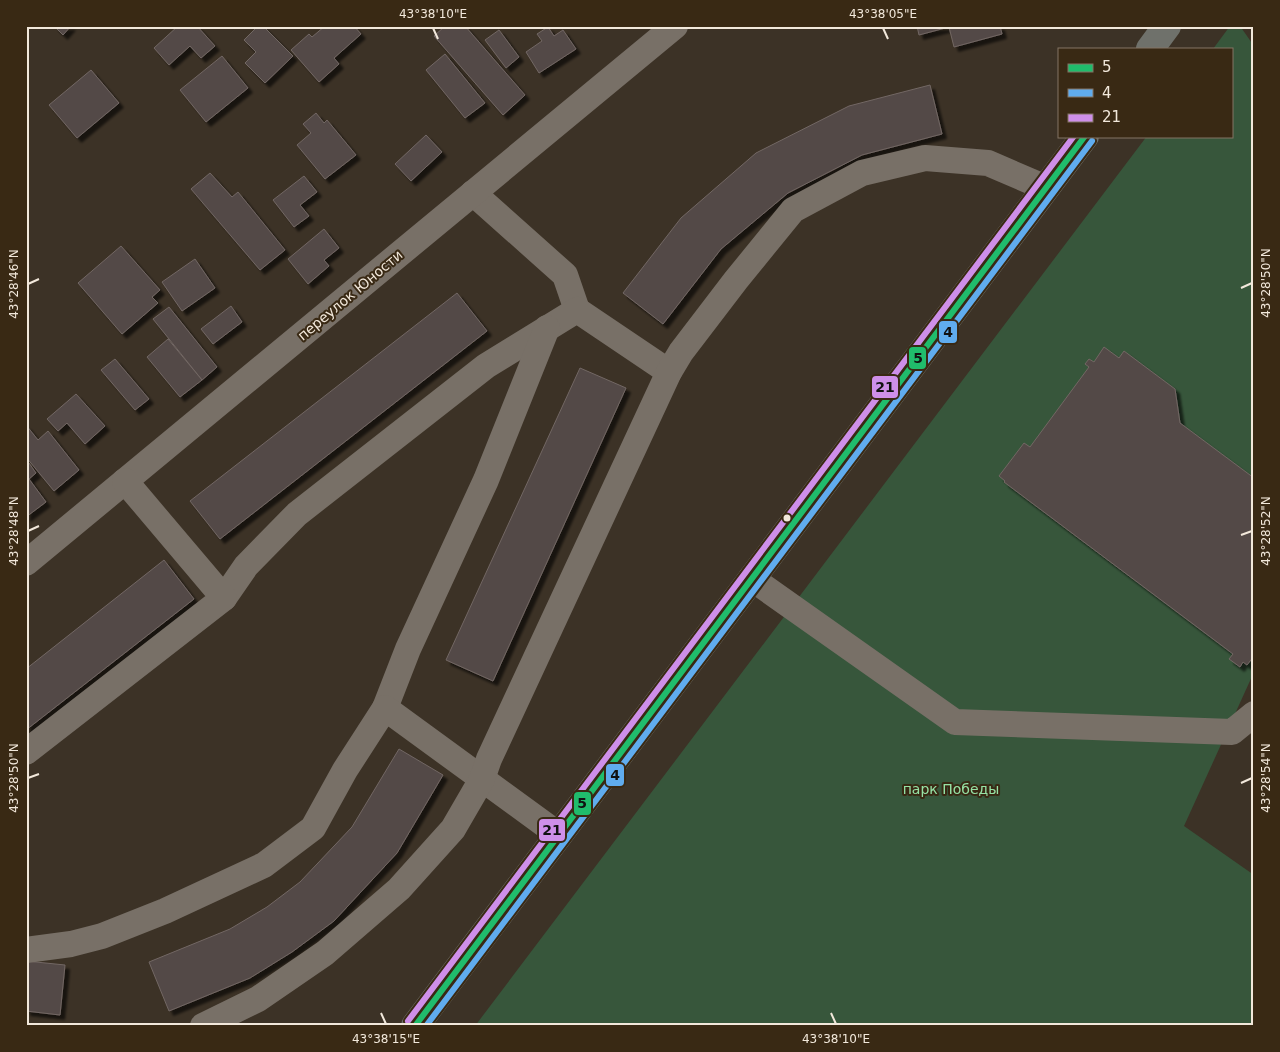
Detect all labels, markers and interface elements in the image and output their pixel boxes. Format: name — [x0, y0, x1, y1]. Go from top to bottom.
text: 43°38'10"E — [399, 7, 467, 21]
text: 43°38'05"E — [849, 7, 917, 21]
legend — [1058, 48, 1232, 138]
text: 5 — [1102, 58, 1112, 76]
text: 4 — [1102, 84, 1112, 102]
text: 21 — [1102, 108, 1121, 126]
street label: переулок Юности — [294, 247, 406, 343]
text: 43°28'50"N — [1259, 248, 1273, 318]
text: 43°28'46"N — [7, 249, 21, 319]
line badge: 4 — [938, 320, 958, 344]
text: 4 — [943, 324, 953, 340]
line badge: 5 — [908, 346, 927, 370]
text: 5 — [913, 350, 923, 366]
line badge: 21 — [871, 375, 899, 399]
text: 21 — [875, 379, 895, 395]
text: 43°28'48"N — [7, 496, 21, 566]
text: 43°28'52"N — [1259, 496, 1273, 566]
unlabelled marker — [782, 513, 792, 523]
text: 43°28'50"N — [7, 743, 21, 813]
text: 43°28'54"N — [1259, 743, 1273, 813]
line badge: 4 — [605, 763, 625, 787]
text: 4 — [610, 767, 620, 783]
park label: парк Победы — [903, 781, 999, 797]
line badge: 5 — [573, 791, 592, 816]
text: 5 — [577, 795, 587, 811]
line badge: 21 — [538, 818, 566, 842]
text: 21 — [542, 822, 562, 838]
text: 43°38'15"E — [352, 1032, 420, 1046]
text: 43°38'10"E — [802, 1032, 870, 1046]

